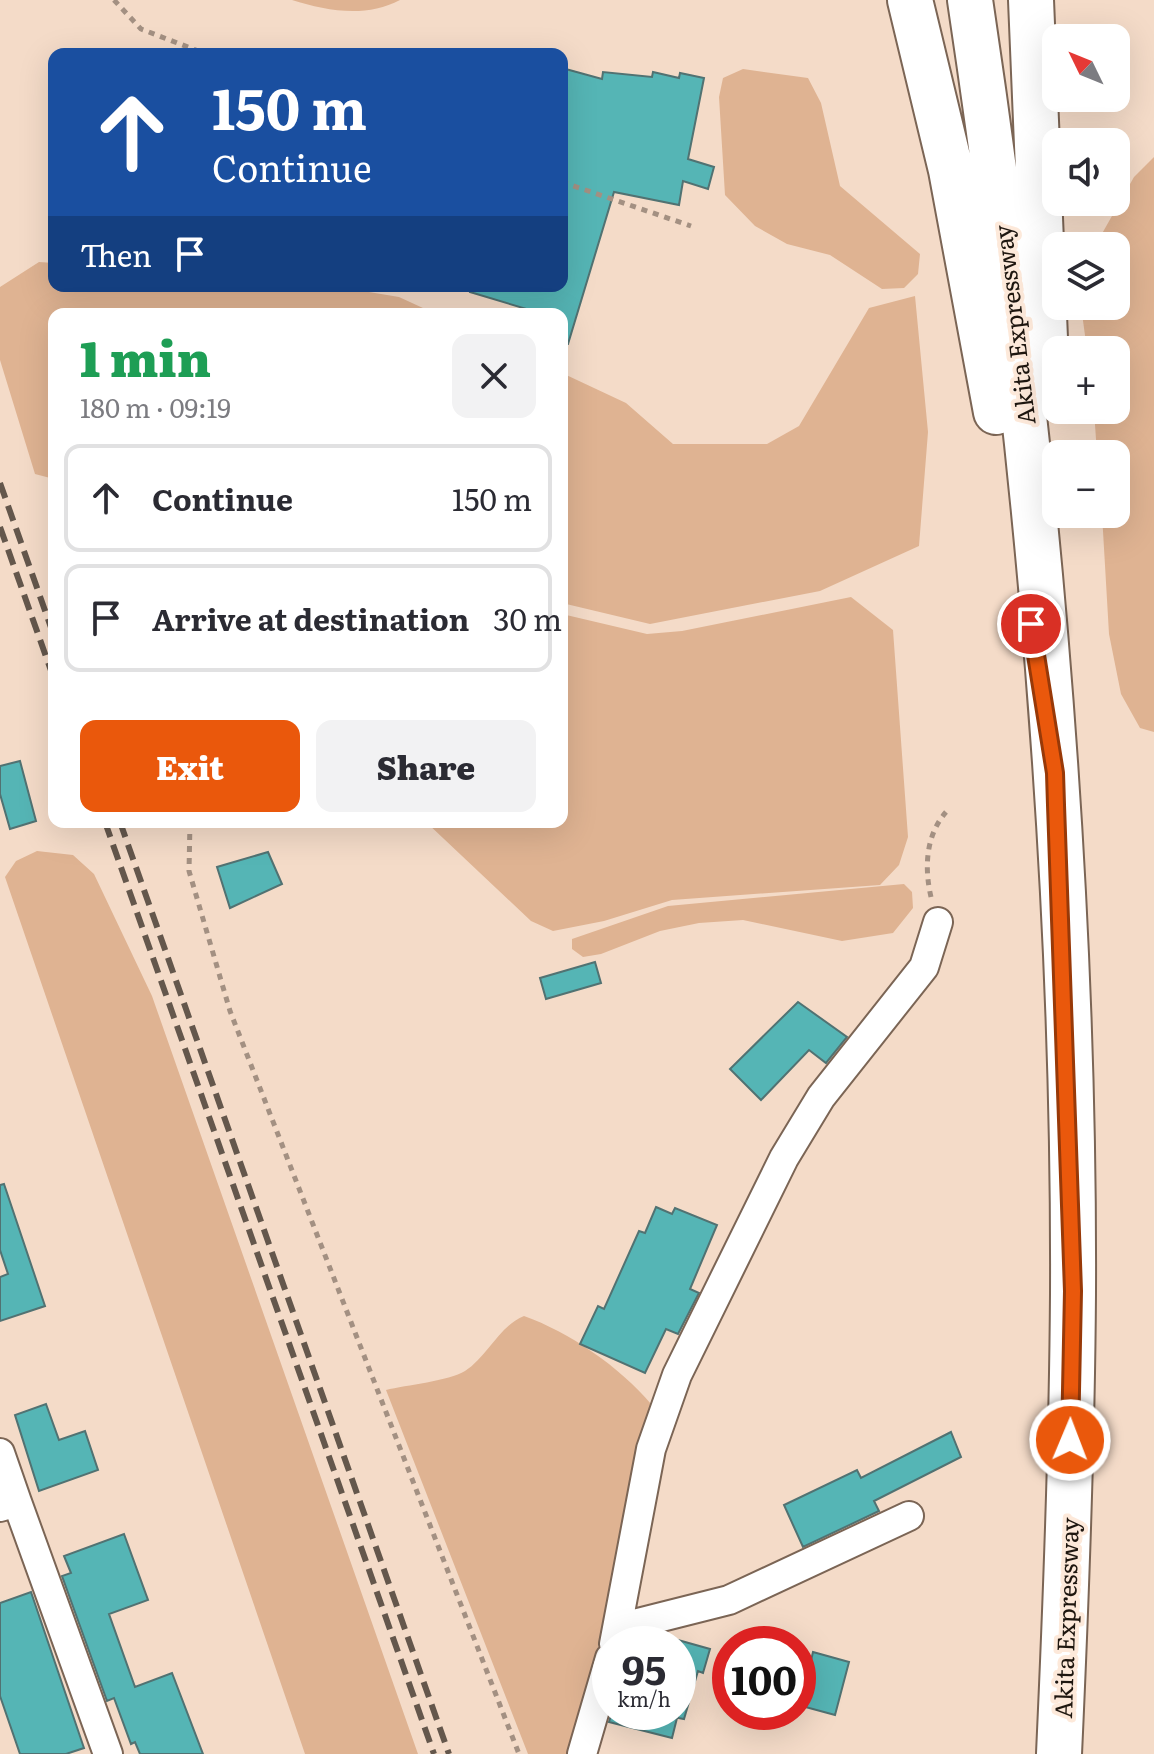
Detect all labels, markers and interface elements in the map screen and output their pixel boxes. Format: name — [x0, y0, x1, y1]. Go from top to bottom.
north arrow — [1042, 24, 1130, 112]
map controls — [1042, 24, 1130, 528]
text: 150 m — [212, 64, 367, 147]
icon: ahead — [80, 80, 184, 184]
button: sound — [1042, 128, 1130, 216]
text: Continue — [212, 140, 372, 193]
street label: Akita Expressway — [983, 223, 1043, 427]
text: Then — [80, 232, 152, 276]
icon: arrive — [168, 232, 212, 276]
button: layers — [1042, 232, 1130, 320]
text: 1 min — [80, 321, 211, 392]
button: close — [452, 334, 536, 418]
button: + — [1042, 336, 1130, 424]
text: 180 m · 09:19 — [80, 387, 231, 426]
button: − — [1042, 440, 1130, 528]
icon: ahead — [84, 476, 128, 520]
text: Continue — [152, 476, 293, 520]
text: 150 m — [452, 476, 532, 520]
pin — [997, 590, 1065, 658]
icon: arrive — [84, 596, 128, 640]
text: Arrive at destination — [152, 596, 469, 640]
text: 30 m — [493, 596, 562, 640]
icon: arrive — [1009, 602, 1053, 646]
button: Exit — [80, 720, 300, 812]
button: Share — [316, 720, 536, 812]
position arrow — [1028, 1398, 1112, 1482]
street label: Akita Expressway — [1044, 1517, 1086, 1719]
speed limit sign: 100 — [712, 1626, 816, 1730]
text: 95 — [622, 1638, 666, 1697]
text: km/h — [617, 1683, 671, 1713]

